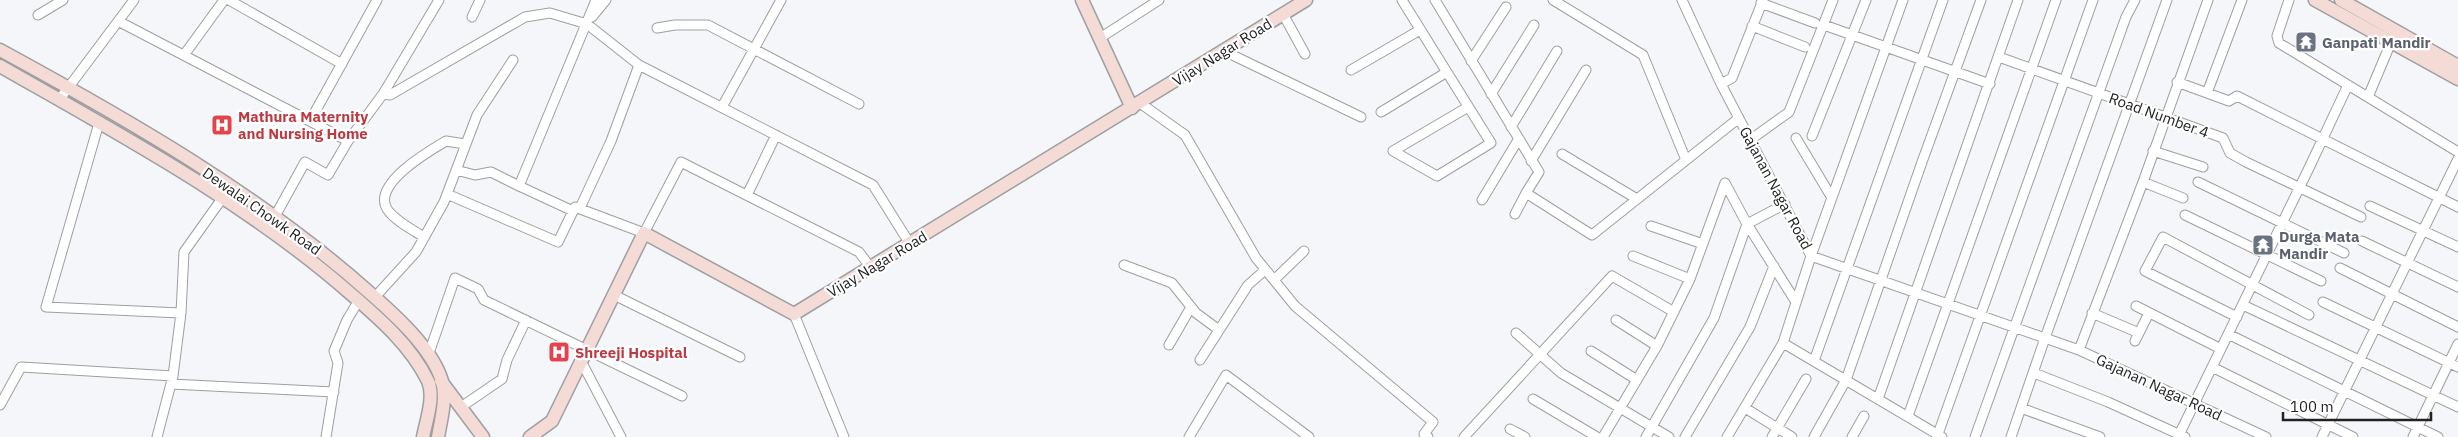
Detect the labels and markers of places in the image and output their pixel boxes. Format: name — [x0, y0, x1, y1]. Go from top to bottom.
temple icon: Ganpati Mandir — [2294, 30, 2318, 54]
place label: Ganpati Mandir — [2322, 33, 2431, 52]
place label: Mathura Maternity and Nursing Home — [238, 107, 368, 143]
hospital icon: Mathura Maternity and Nursing Home — [210, 113, 234, 137]
place label: Durga Mata Mandir — [2279, 227, 2360, 263]
temple icon: Durga Mata Mandir — [2251, 233, 2275, 257]
hospital icon: Shreeji Hospital — [547, 340, 571, 364]
place label: Shreeji Hospital — [575, 343, 688, 362]

